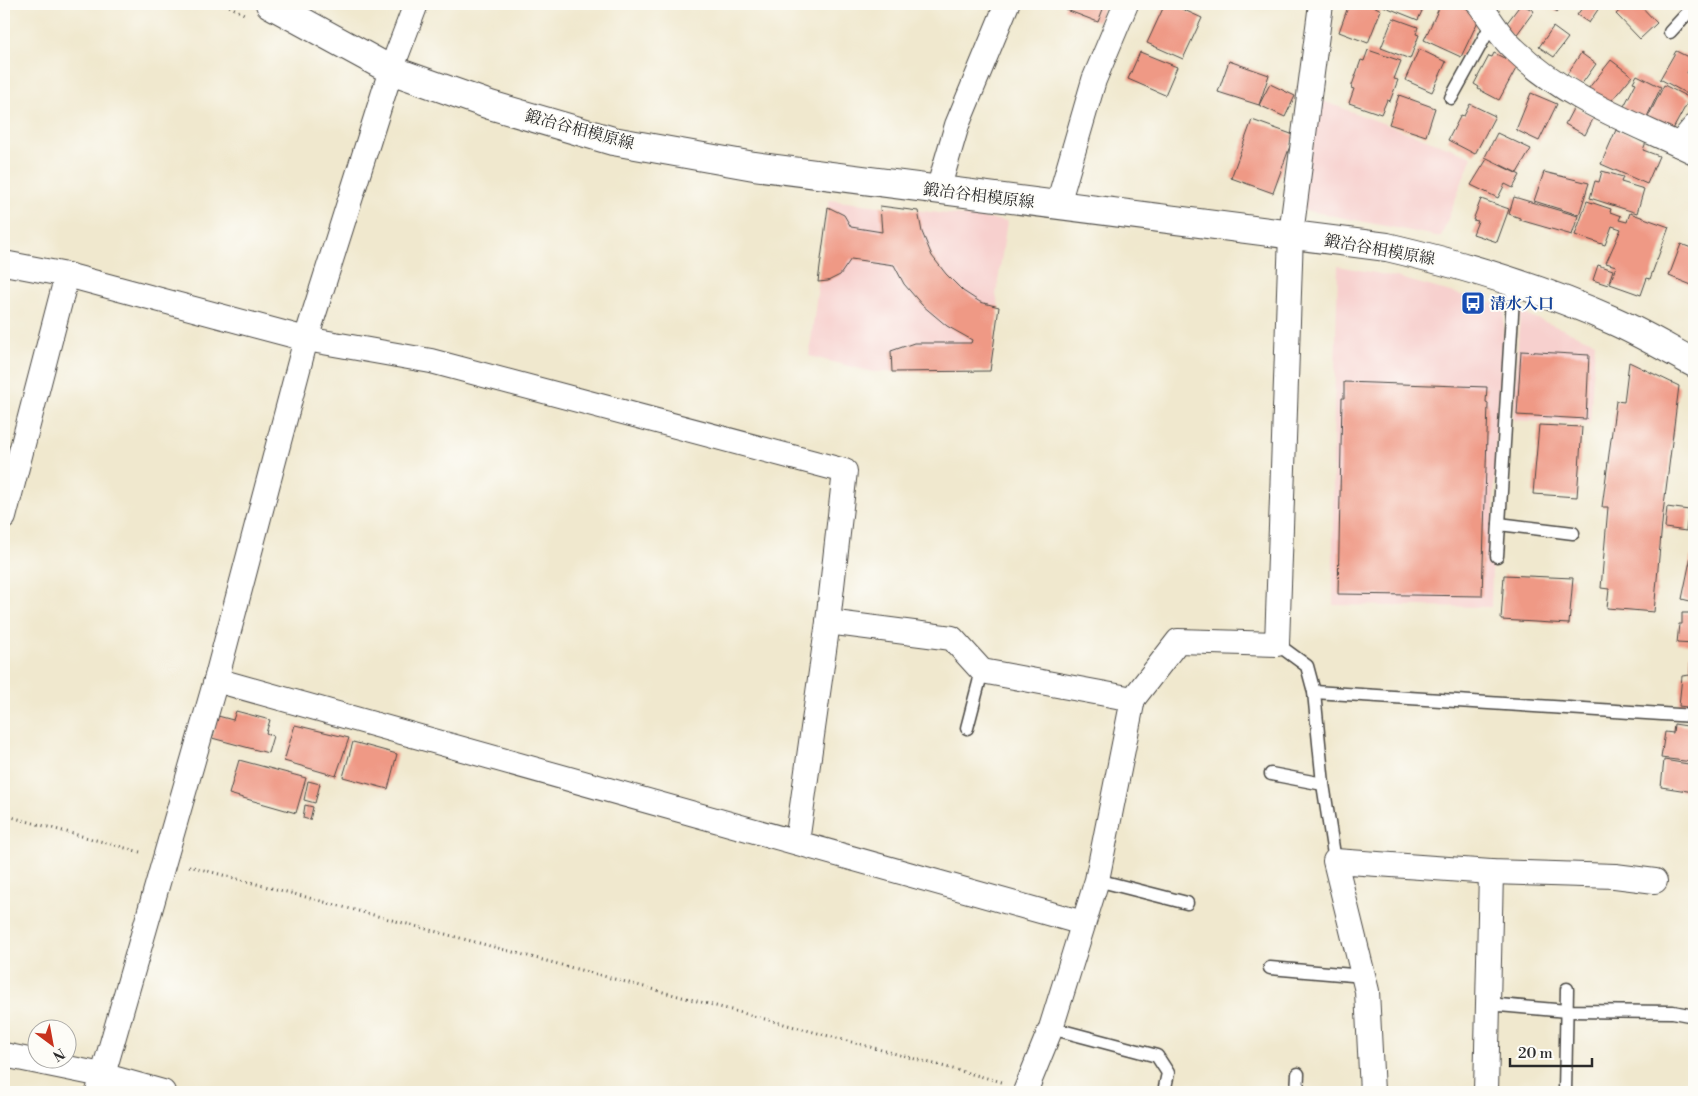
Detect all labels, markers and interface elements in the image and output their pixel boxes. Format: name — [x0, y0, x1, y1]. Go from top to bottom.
street label: 鍛冶谷相模原線 — [523, 106, 636, 154]
street label: 鍛冶谷相模原線 — [922, 179, 1036, 213]
street label: 鍛冶谷相模原線 — [1323, 230, 1437, 270]
bus stop icon: 清水入口 — [1460, 290, 1486, 316]
place label: 清水入口 — [1490, 294, 1554, 314]
north arrow — [28, 1018, 78, 1068]
scale bar — [1510, 1036, 1593, 1068]
text: N — [49, 1044, 68, 1065]
text: 20 m — [1518, 1044, 1553, 1063]

